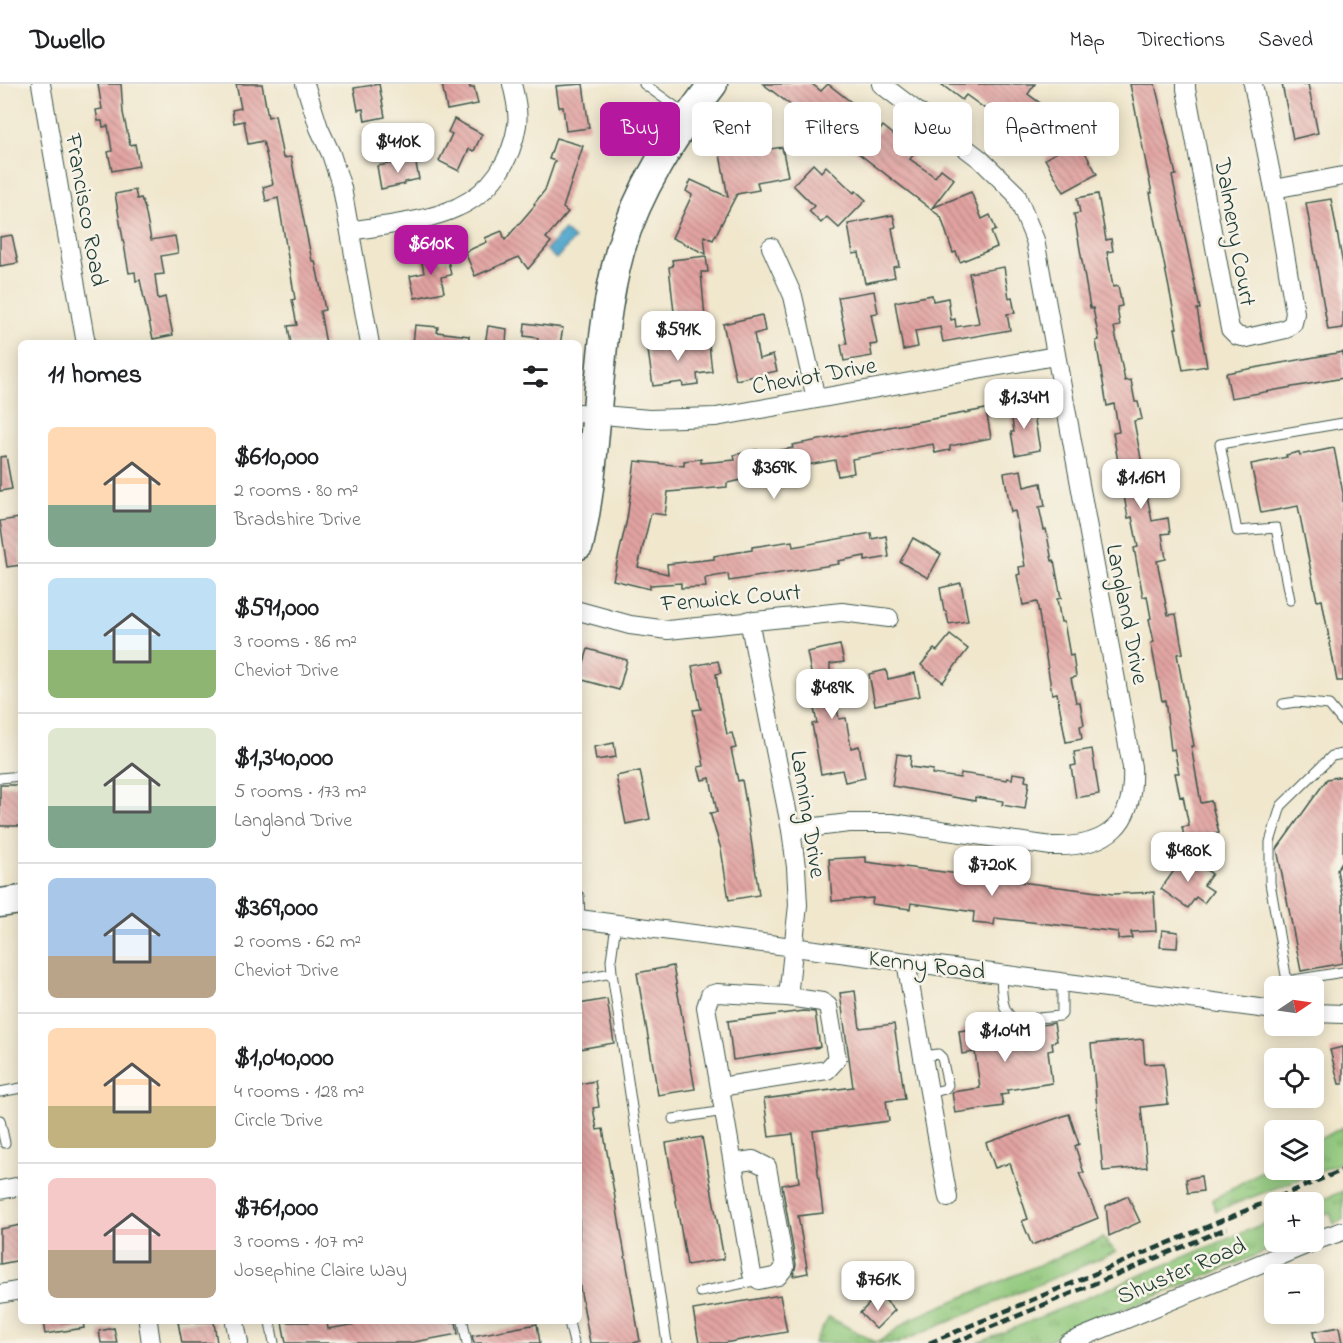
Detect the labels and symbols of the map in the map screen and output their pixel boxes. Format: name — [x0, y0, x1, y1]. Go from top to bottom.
pin: $410K — [356, 123, 440, 174]
street label: Francisco Road — [54, 130, 115, 290]
street label: Dalmeny Court — [1202, 155, 1264, 309]
pin: $610K — [389, 225, 473, 276]
pin: $591K — [636, 311, 720, 362]
street label: Cheviot Drive — [750, 349, 880, 406]
pin: $1.34M — [975, 379, 1073, 430]
pin: $369K — [732, 449, 816, 500]
pin: $1.16M — [1092, 459, 1190, 510]
street label: Langland Drive — [1095, 541, 1156, 688]
street label: Fenwick Court — [659, 576, 803, 623]
pin: $489K — [790, 669, 874, 720]
street label: Lanning Drive — [779, 748, 834, 881]
pin: $480K — [1146, 832, 1230, 883]
pin: $720K — [950, 846, 1034, 897]
street label: Kenny Road — [866, 942, 988, 992]
north arrow — [1264, 976, 1324, 1036]
pin: $1.04M — [956, 1012, 1054, 1063]
street label: Shuster Road — [1112, 1229, 1252, 1315]
pin: $761K — [836, 1261, 920, 1312]

